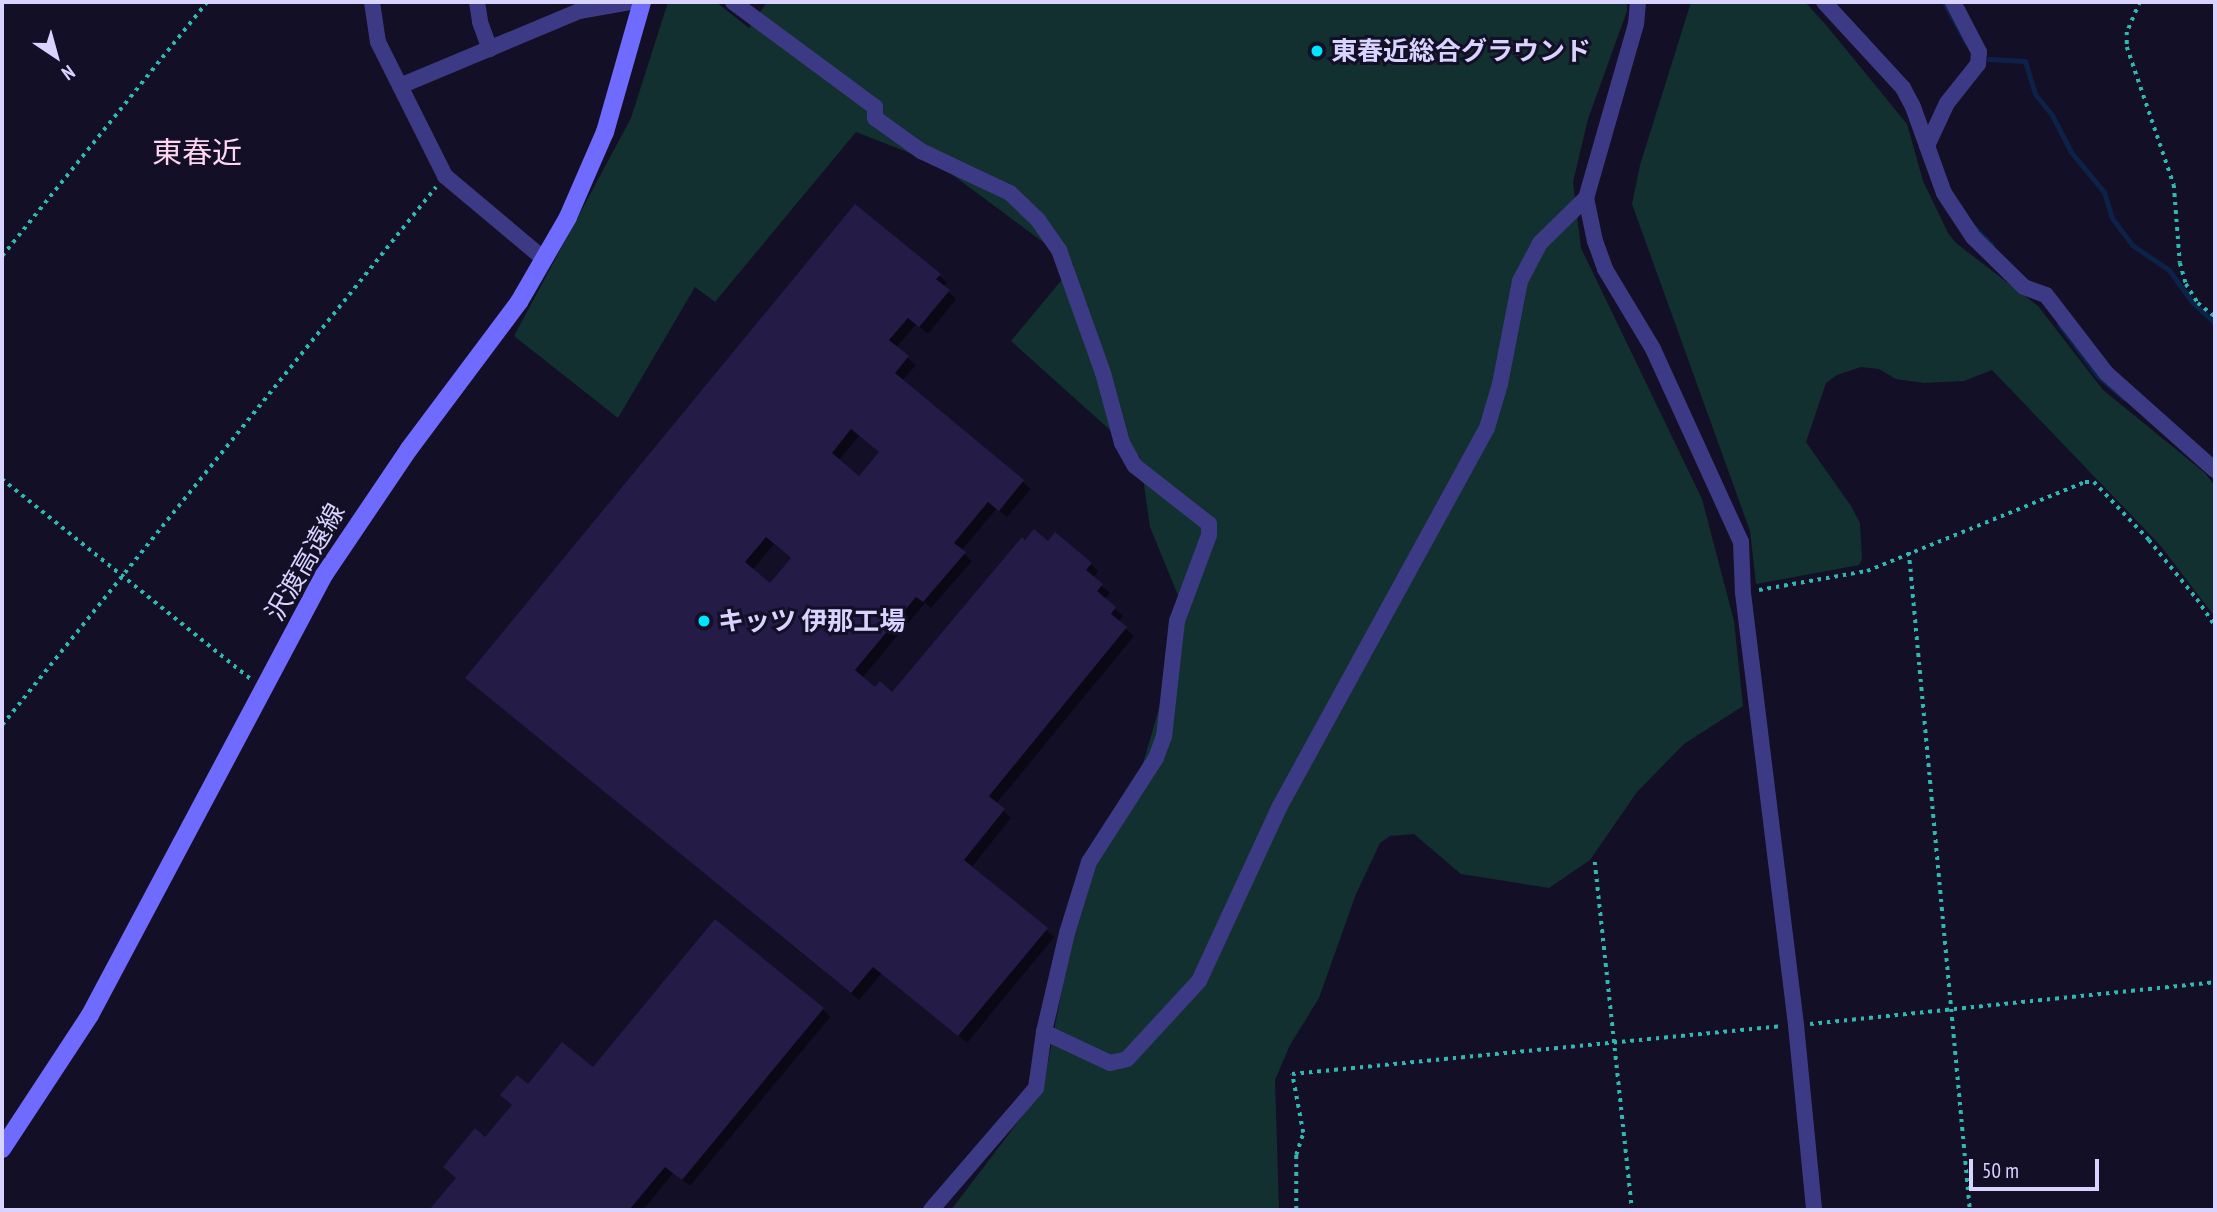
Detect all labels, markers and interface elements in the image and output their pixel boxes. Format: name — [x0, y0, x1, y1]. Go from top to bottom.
north arrow — [21, 21, 91, 91]
place label: 東春近総合グラウンド — [1331, 35, 1591, 67]
marker: 東春近総合グラウンド — [1309, 43, 1325, 59]
text: N — [57, 60, 80, 86]
district label: 東春近 — [152, 134, 242, 170]
street label: 沢渡高遠線 — [259, 498, 351, 626]
place label: キッツ 伊那工場 — [718, 605, 905, 637]
marker: キッツ 伊那工場 — [696, 613, 712, 629]
scale bar — [1972, 1146, 2102, 1190]
text: 50 m — [1982, 1157, 2019, 1184]

